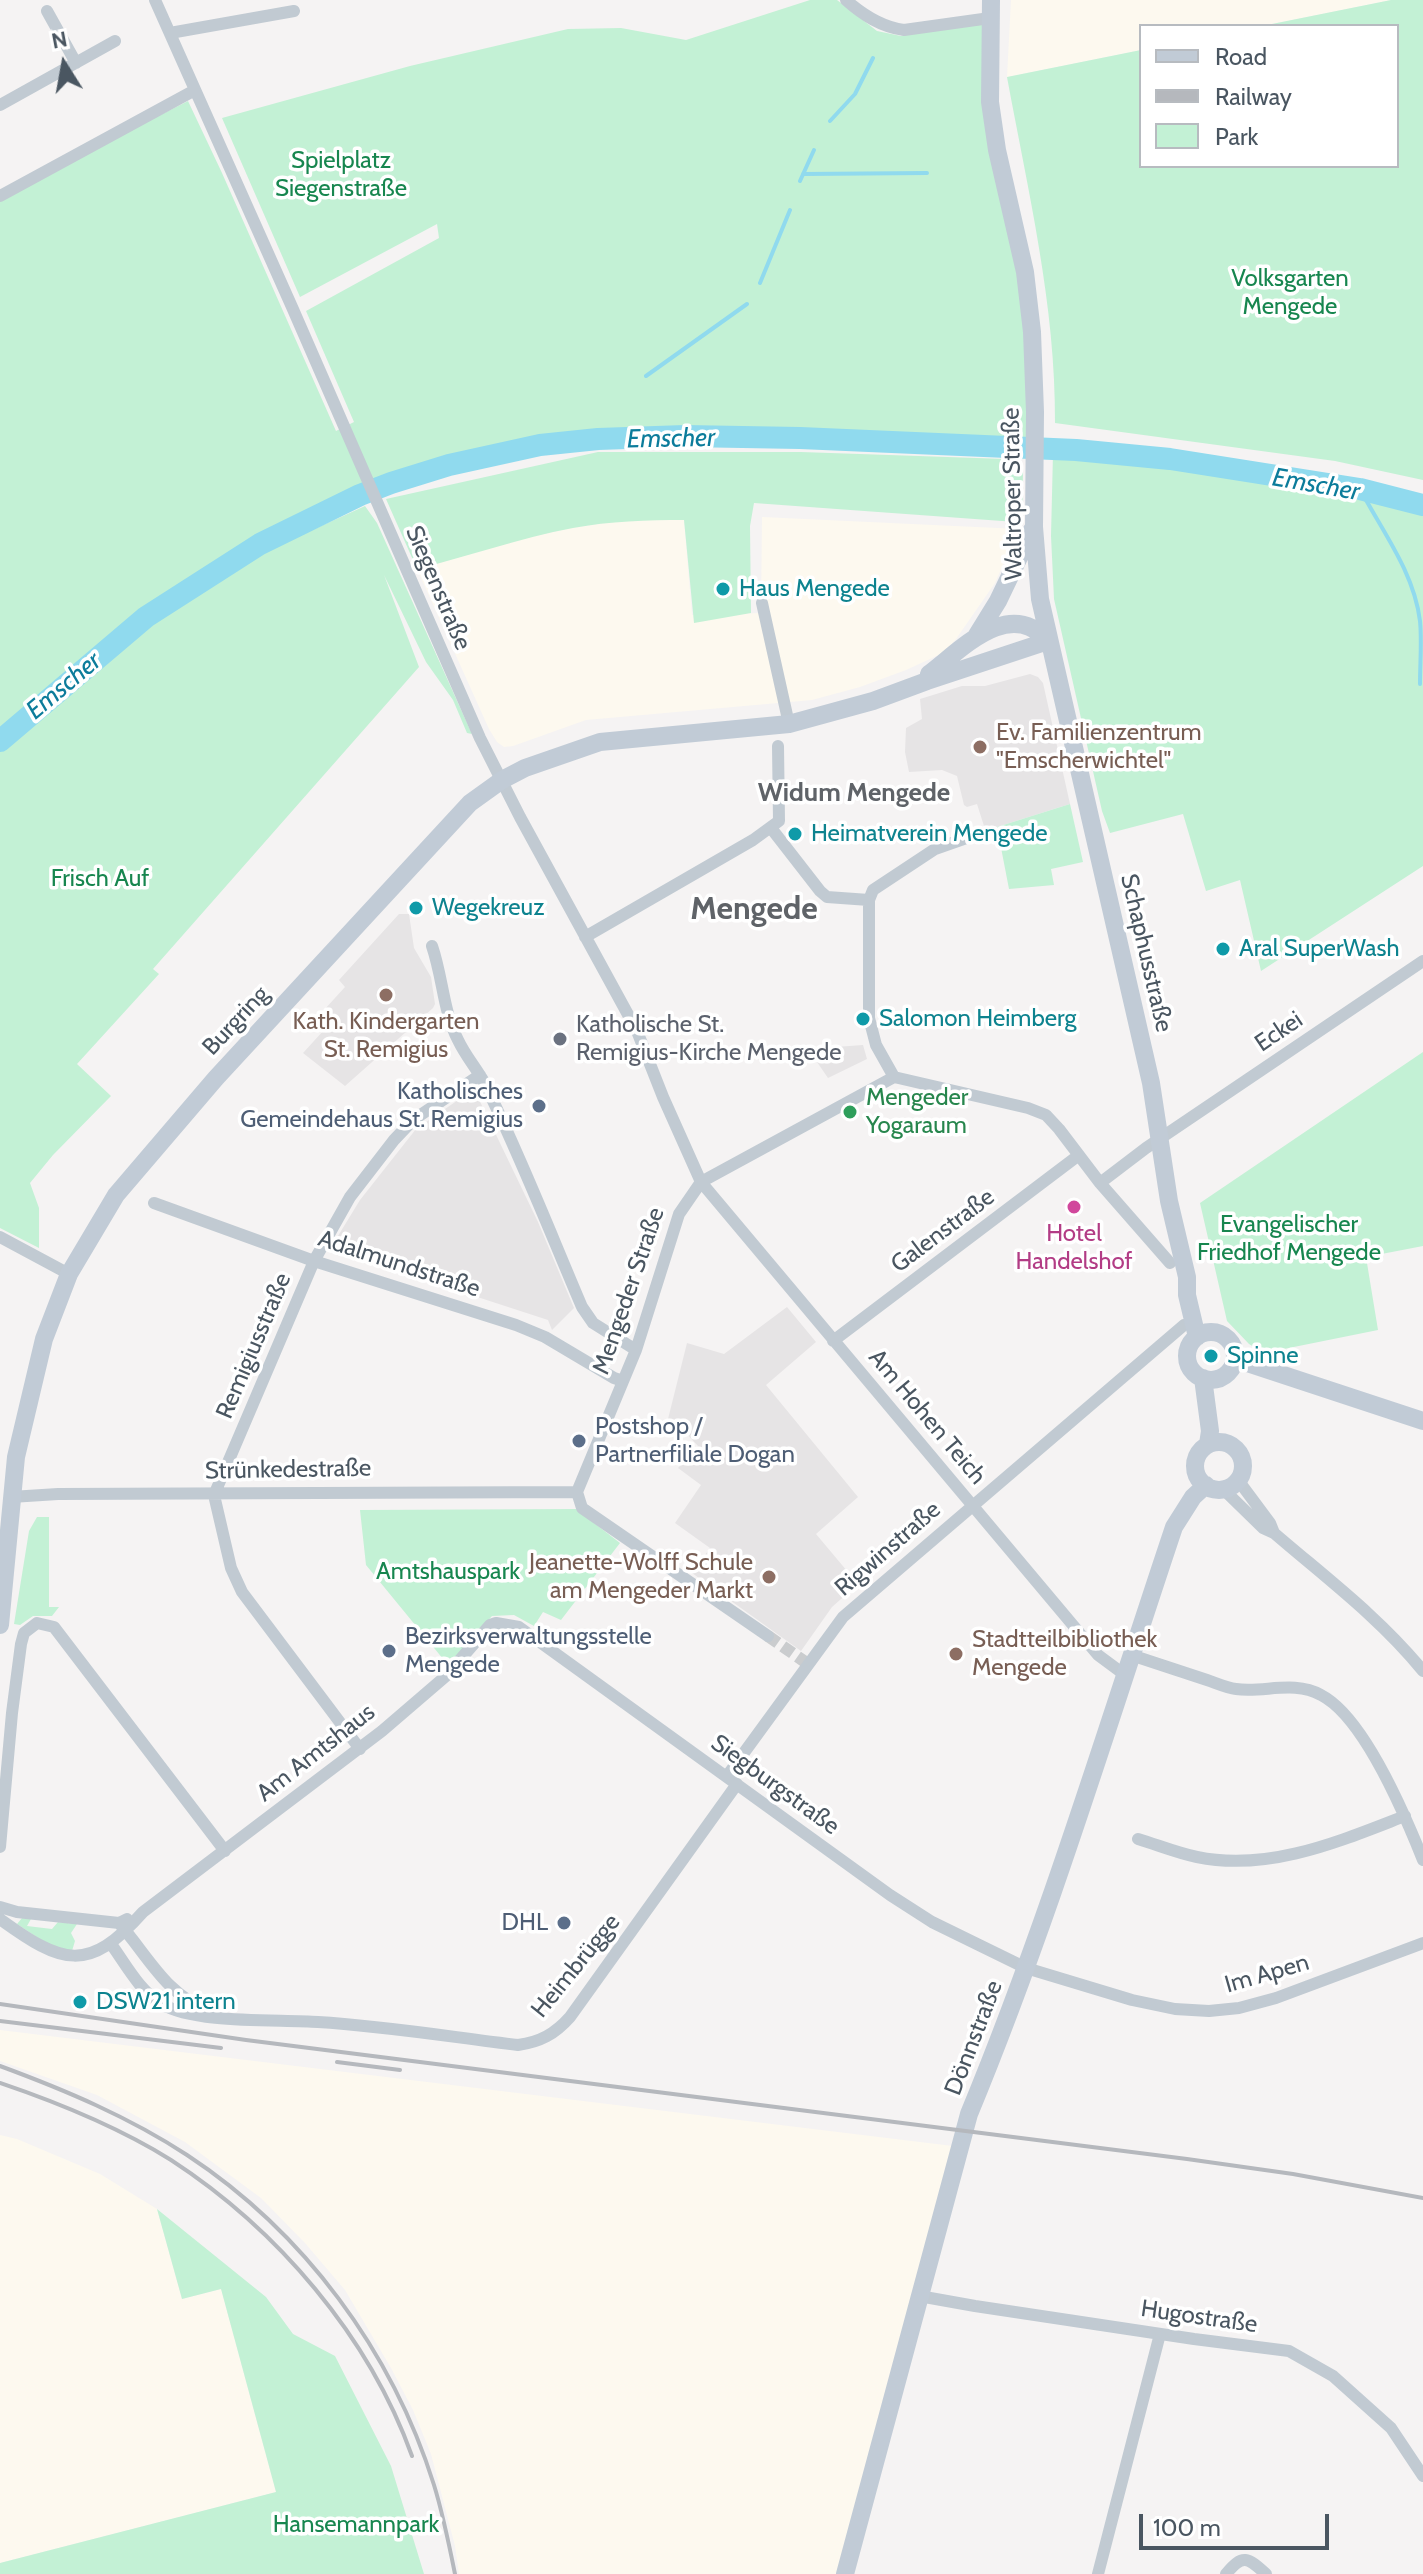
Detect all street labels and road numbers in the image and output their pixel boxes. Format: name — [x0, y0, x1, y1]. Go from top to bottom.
street label: Waltroper Straße — [997, 407, 1029, 581]
street label: Siegenstraße — [399, 522, 477, 654]
street label: Schaphusstraße — [1114, 871, 1178, 1035]
street label: Burgring — [197, 980, 275, 1062]
street label: Eckei — [1250, 1006, 1308, 1058]
street label: Galenstraße — [886, 1183, 1000, 1279]
street label: Mengeder Straße — [587, 1204, 671, 1378]
street label: Adalmundstraße — [314, 1224, 484, 1304]
street label: Remigiusstraße — [210, 1269, 298, 1423]
street label: Am Hohen Teich — [862, 1344, 992, 1490]
street label: Strünkedestraße — [205, 1454, 371, 1486]
street label: Rigwinstraße — [829, 1495, 947, 1603]
street label: Am Amtshaus — [251, 1698, 381, 1808]
street label: Siegburgstraße — [705, 1729, 845, 1841]
street label: Heimbrügge — [526, 1908, 626, 2024]
street label: Im Apen — [1222, 1948, 1312, 2000]
street label: Dönnstraße — [939, 1977, 1009, 2099]
street label: Hugostraße — [1139, 2295, 1259, 2339]

